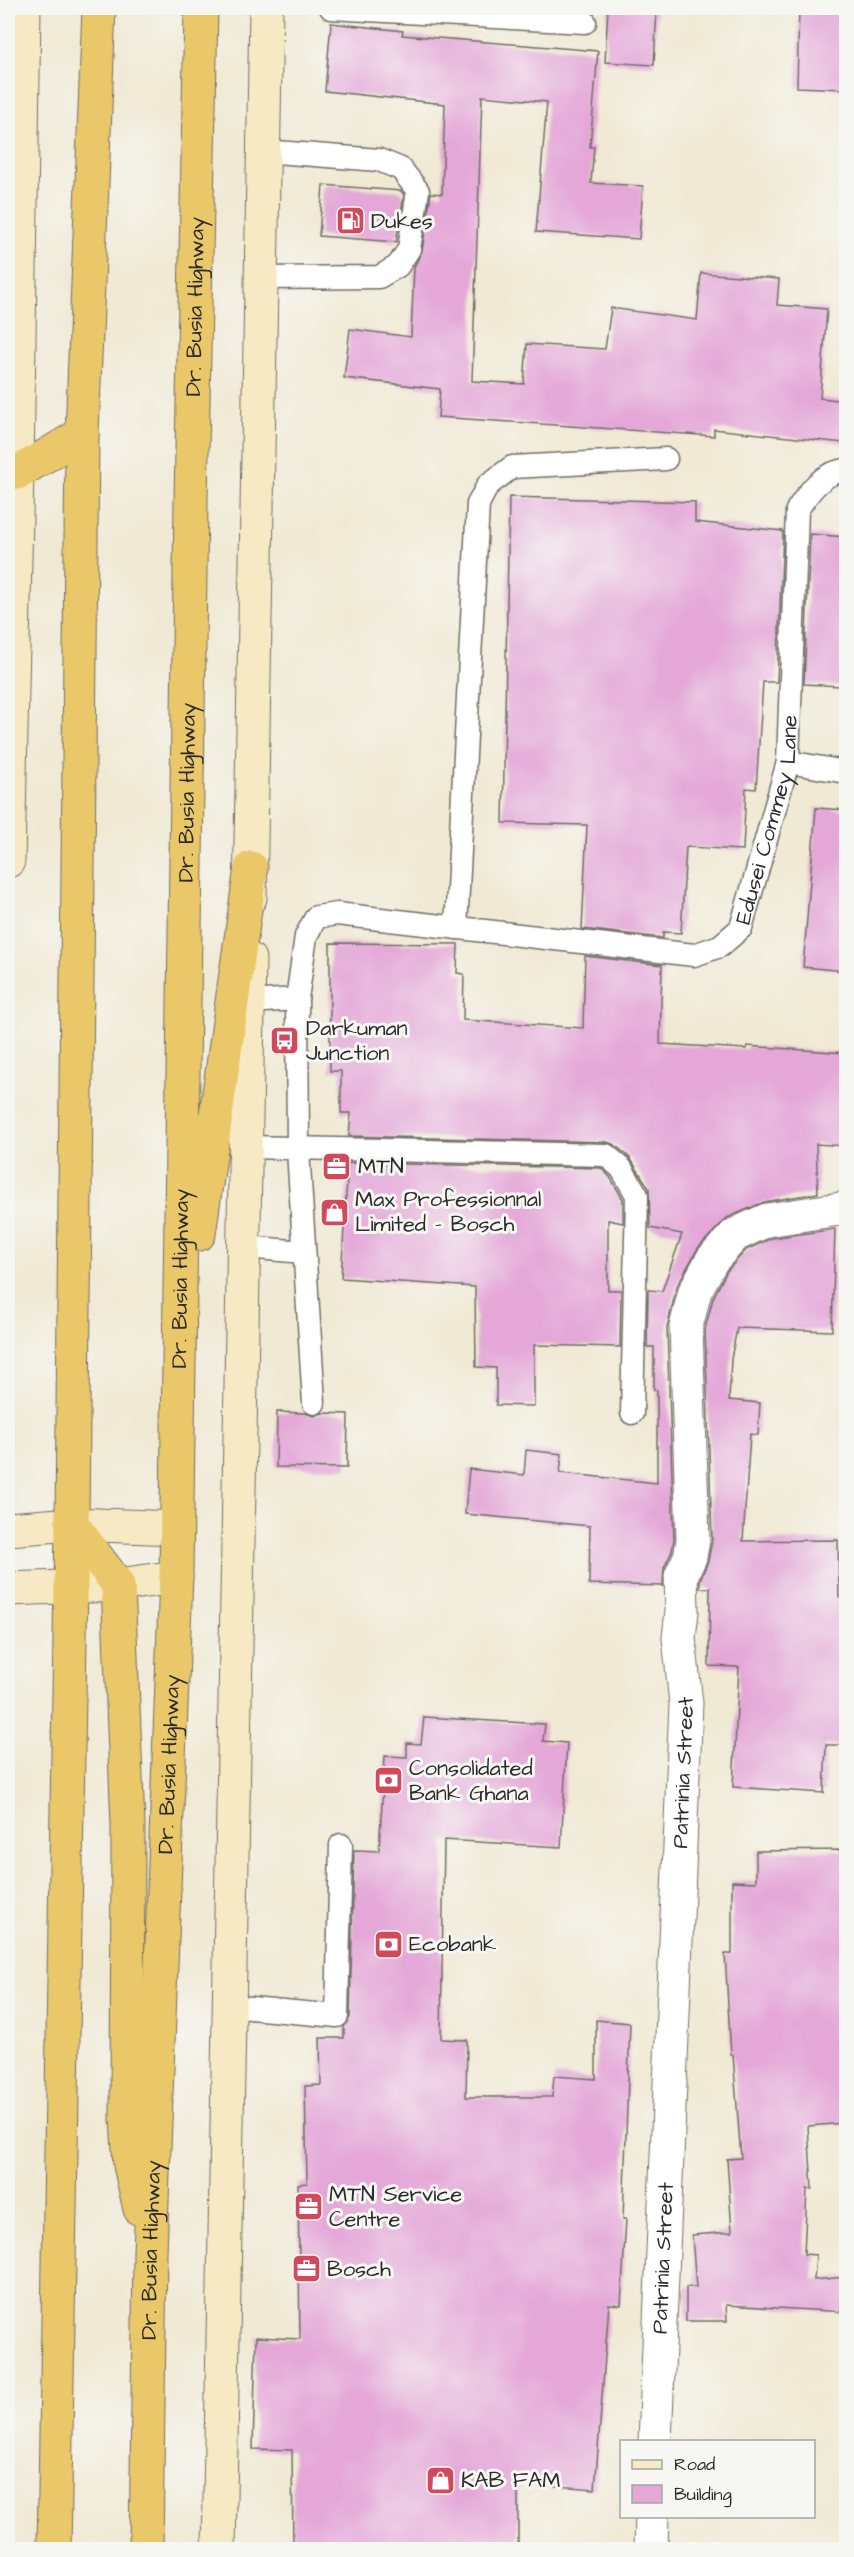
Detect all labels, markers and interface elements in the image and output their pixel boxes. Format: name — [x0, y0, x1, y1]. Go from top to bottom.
fuel station icon: Dukes — [334, 205, 366, 237]
place label: Dukes — [371, 206, 433, 237]
street label: Dr. Busia Highway — [178, 217, 213, 397]
street label: Dr. Busia Highway — [170, 703, 205, 883]
street label: Edusei Commey Lane — [727, 714, 805, 928]
place label: Darkuman Junction — [306, 1013, 408, 1069]
bus stop icon: Darkuman Junction — [269, 1025, 301, 1057]
office icon: MTN — [321, 1150, 353, 1182]
place label: MTN — [358, 1151, 404, 1182]
place label: Max Professionnal Limited - Bosch — [355, 1184, 542, 1240]
street label: Dr. Busia Highway — [163, 1189, 198, 1369]
shop icon: Max Professionnal Limited - Bosch — [318, 1196, 350, 1228]
street label: Dr. Busia Highway — [150, 1674, 189, 1855]
street label: Patrinia Street — [664, 1695, 702, 1849]
place label: Consolidated Bank Ghana — [409, 1753, 533, 1809]
bank icon: Consolidated Bank Ghana — [372, 1765, 404, 1797]
bank icon: Ecobank — [372, 1928, 404, 1960]
place label: Ecobank — [409, 1929, 497, 1960]
street label: Dr. Busia Highway — [133, 2160, 170, 2340]
place label: MTN Service Centre — [329, 2179, 462, 2235]
street label: Patrinia Street — [644, 2182, 681, 2335]
office icon: MTN Service Centre — [292, 2191, 324, 2223]
office icon: Bosch — [290, 2253, 322, 2285]
place label: Bosch — [327, 2254, 391, 2285]
legend — [620, 2440, 815, 2518]
text: Road — [674, 2452, 715, 2477]
shop icon: KAB FAM — [424, 2464, 456, 2496]
place label: KAB FAM — [461, 2465, 560, 2496]
text: Building — [674, 2482, 732, 2508]

